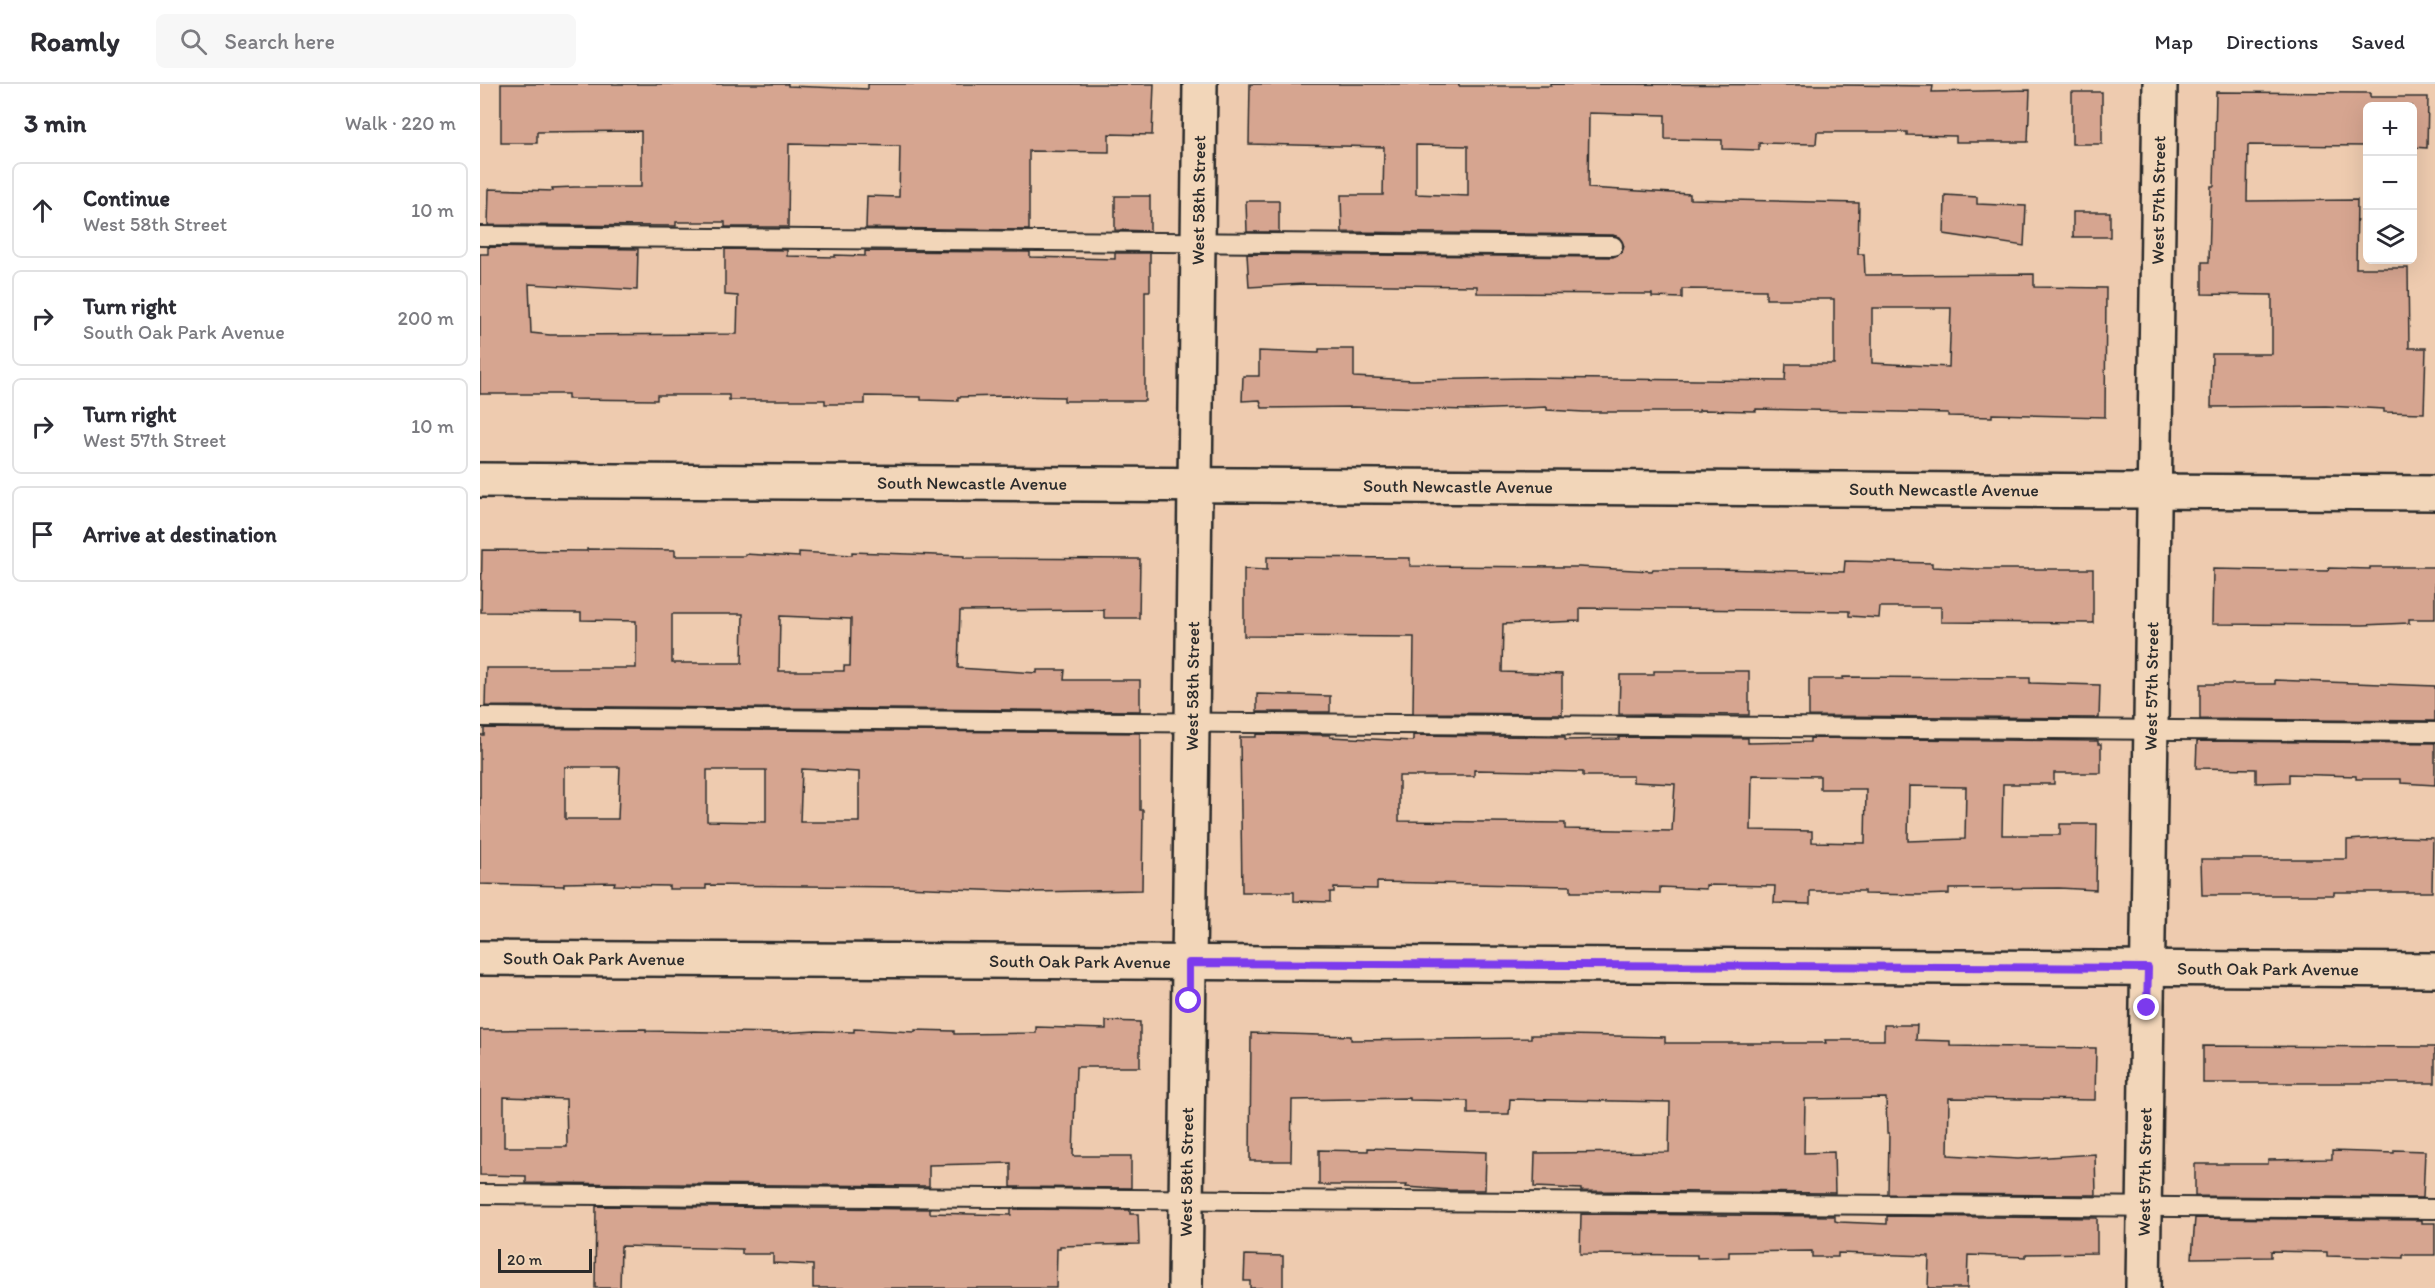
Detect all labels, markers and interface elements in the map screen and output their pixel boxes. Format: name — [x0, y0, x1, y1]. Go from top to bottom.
search box — [156, 14, 576, 68]
text: Roamly — [30, 24, 120, 58]
icon: search — [177, 25, 210, 58]
text: Search here — [225, 28, 335, 55]
text: Map — [2155, 29, 2193, 54]
text: Directions — [2226, 29, 2318, 54]
text: Saved — [2351, 29, 2405, 54]
map controls — [2363, 102, 2417, 264]
button: + — [2363, 102, 2417, 156]
text: 3 min — [24, 107, 86, 139]
text: Walk · 220 m — [345, 111, 456, 135]
street label: West 58th Street — [1187, 135, 1210, 265]
street label: West 57th Street — [2146, 135, 2170, 265]
button: − — [2363, 156, 2417, 210]
text: Continue — [83, 185, 170, 212]
icon: ahead — [26, 194, 59, 227]
text: 10 m — [411, 198, 454, 222]
button: layers — [2363, 210, 2417, 264]
text: West 58th Street — [83, 212, 227, 236]
text: Turn right — [83, 293, 177, 320]
icon: right — [26, 302, 59, 335]
text: 200 m — [398, 306, 454, 330]
text: South Oak Park Avenue — [83, 320, 285, 344]
text: Turn right — [83, 401, 177, 428]
icon: right — [26, 410, 59, 443]
text: 10 m — [411, 414, 454, 438]
text: West 57th Street — [83, 428, 226, 452]
street label: South Newcastle Avenue — [877, 472, 1067, 495]
street label: South Newcastle Avenue — [1363, 475, 1553, 498]
street label: South Newcastle Avenue — [1849, 478, 2039, 501]
icon: arrive — [26, 518, 59, 551]
text: Arrive at destination — [83, 521, 277, 548]
street label: West 58th Street — [1181, 621, 1204, 751]
street label: West 57th Street — [2140, 621, 2163, 751]
street label: South Oak Park Avenue — [503, 947, 685, 970]
street label: South Oak Park Avenue — [989, 950, 1171, 973]
street label: South Oak Park Avenue — [2177, 957, 2359, 981]
route start — [1175, 987, 1201, 1013]
route end — [2133, 994, 2159, 1020]
street label: West 58th Street — [1175, 1107, 1198, 1237]
street label: West 57th Street — [2133, 1107, 2157, 1237]
scale bar — [498, 1246, 592, 1274]
text: 20 m — [507, 1250, 542, 1269]

